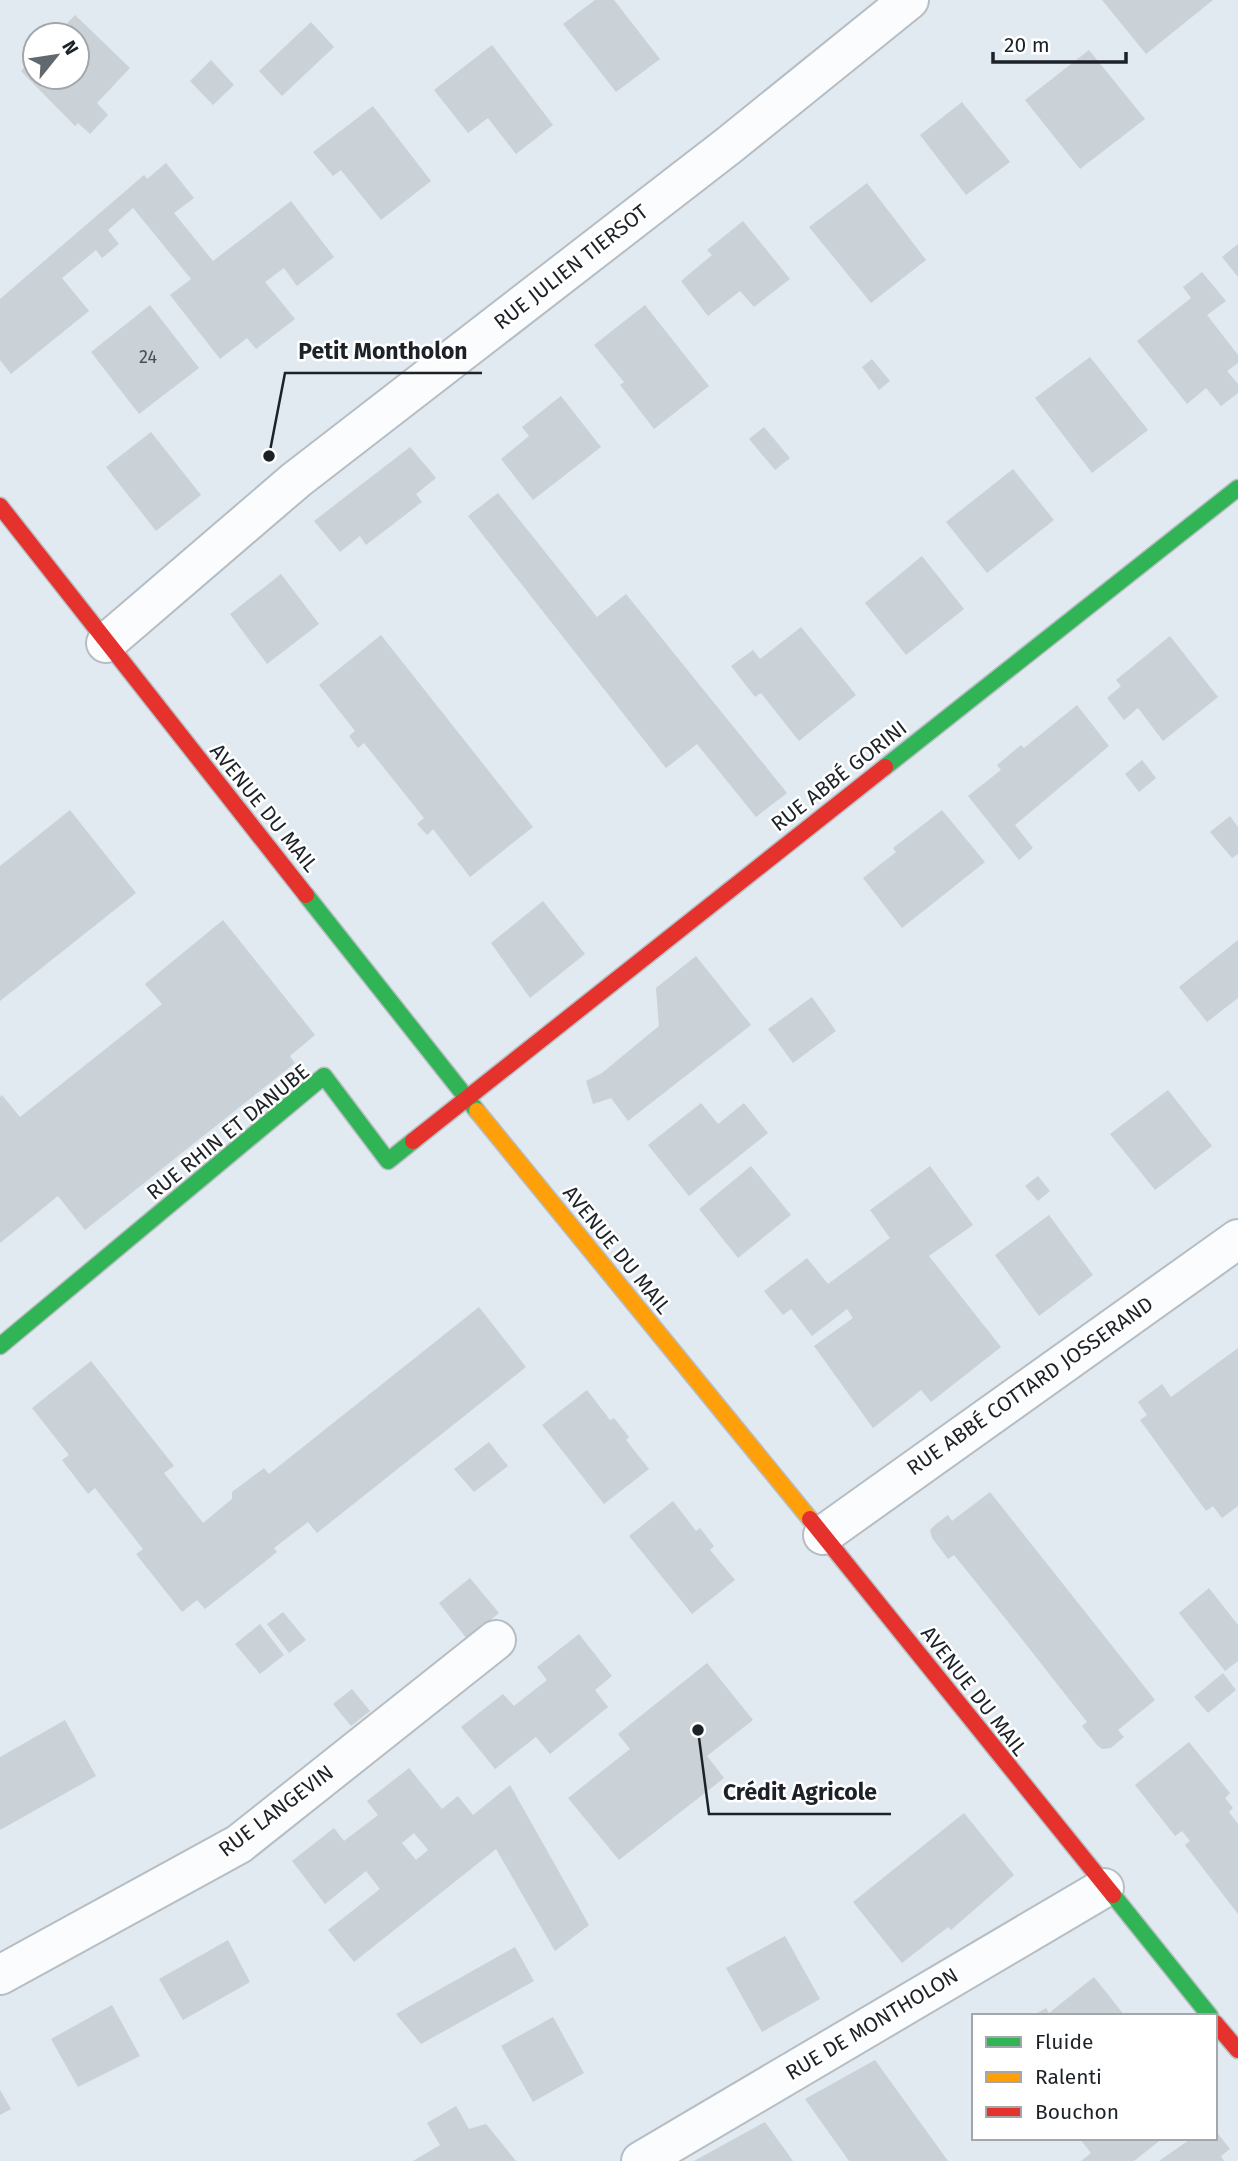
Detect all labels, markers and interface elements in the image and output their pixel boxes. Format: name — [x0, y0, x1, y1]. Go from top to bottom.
north arrow — [21, 21, 91, 91]
scale bar — [993, 21, 1126, 65]
text: 20 m — [1004, 32, 1050, 58]
text: N — [57, 37, 83, 59]
street label: RUE JULIEN TIERSOT — [489, 199, 653, 335]
callout: Petit Montholon — [285, 329, 482, 373]
text: Petit Montholon — [298, 337, 468, 365]
house number: 24 — [139, 346, 157, 368]
street label: RUE ABBÉ GORINI — [766, 715, 912, 837]
street label: AVENUE DU MAIL — [204, 739, 324, 878]
street label: RUE RHIN ET DANUBE — [141, 1058, 315, 1206]
street label: AVENUE DU MAIL — [557, 1181, 677, 1320]
street label: RUE ABBÉ COTTARD JOSSERAND — [902, 1291, 1158, 1481]
street label: AVENUE DU MAIL — [915, 1621, 1033, 1762]
street label: RUE LANGEVIN — [214, 1759, 338, 1863]
callout: Crédit Agricole — [709, 1770, 891, 1814]
text: Crédit Agricole — [723, 1778, 877, 1806]
street label: RUE DE MONTHOLON — [781, 1962, 963, 2086]
legend — [972, 2014, 1217, 2140]
text: Fluide — [1035, 2029, 1093, 2055]
text: Ralenti — [1035, 2064, 1102, 2090]
text: Bouchon — [1035, 2099, 1119, 2125]

